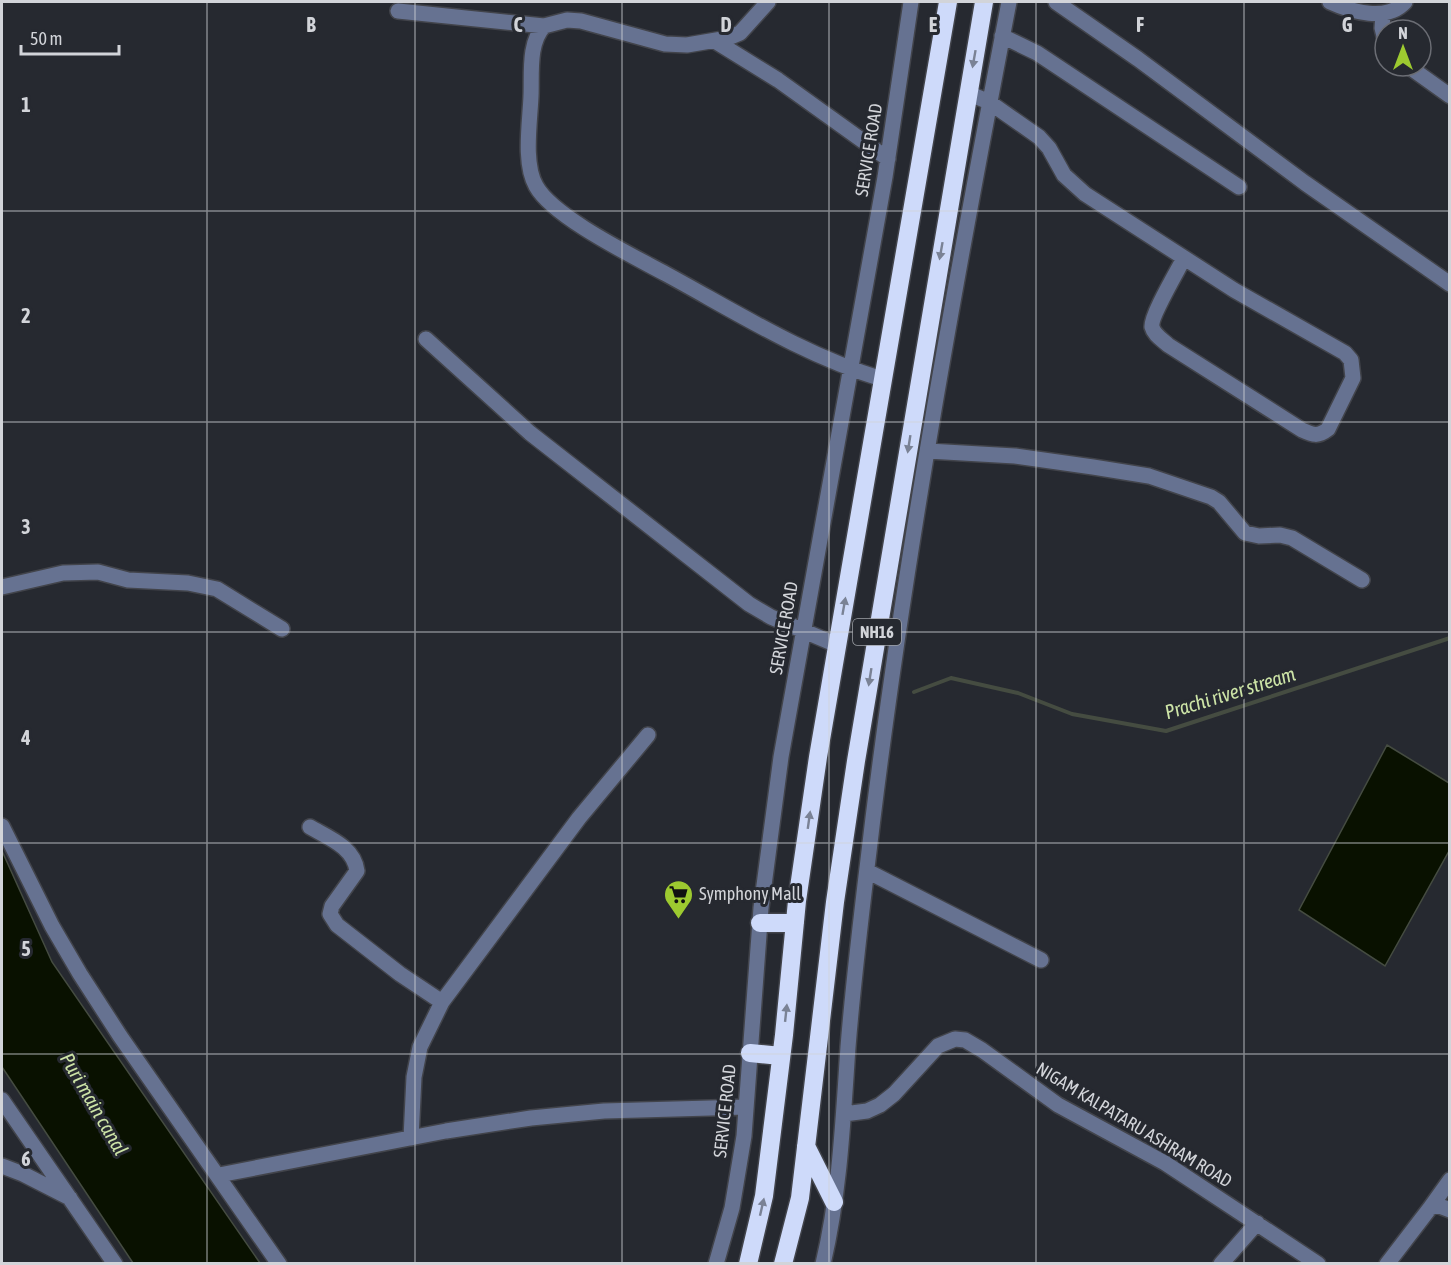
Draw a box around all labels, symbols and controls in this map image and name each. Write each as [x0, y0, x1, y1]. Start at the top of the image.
text: B [306, 13, 316, 36]
text: C [514, 13, 523, 36]
text: D [720, 13, 732, 36]
text: E [929, 13, 938, 36]
text: F [1136, 13, 1144, 36]
text: G [1342, 13, 1353, 36]
scale bar [21, 18, 118, 56]
north arrow [1373, 18, 1433, 78]
text: N [1398, 24, 1408, 42]
text: 50 m [30, 28, 62, 49]
one-way arrow [969, 50, 978, 69]
text: 1 [21, 93, 31, 116]
street label: SERVICE ROAD [851, 102, 886, 198]
one-way arrow [936, 242, 945, 261]
text: 2 [21, 304, 31, 327]
one-way arrow [904, 434, 913, 453]
text: 3 [21, 515, 31, 538]
street label: SERVICE ROAD [765, 580, 802, 676]
one-way arrow [840, 597, 849, 616]
road number: NH16 [853, 619, 901, 645]
water label: Prachi river stream [1162, 662, 1298, 723]
one-way arrow [865, 668, 874, 687]
text: 4 [20, 726, 31, 749]
one-way arrow [805, 810, 814, 829]
supermarket icon: Symphony Mall [662, 878, 694, 920]
place label: Symphony Mall [699, 883, 801, 904]
text: 5 [21, 937, 31, 960]
one-way arrow [781, 1004, 791, 1023]
water label: Puri main canal [56, 1048, 133, 1159]
street label: NIGAM KALPATARU ASHRAM ROAD [1033, 1058, 1236, 1191]
street label: SERVICE ROAD [709, 1063, 740, 1159]
text: 6 [21, 1147, 31, 1170]
one-way arrow [757, 1197, 767, 1216]

